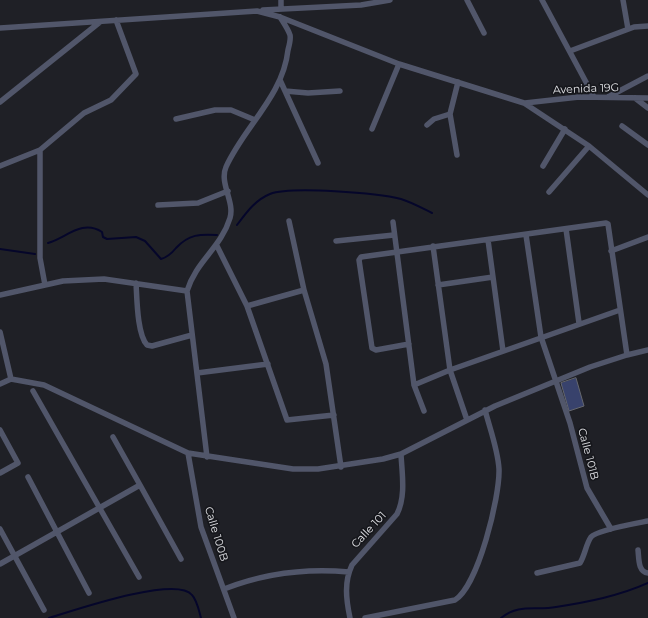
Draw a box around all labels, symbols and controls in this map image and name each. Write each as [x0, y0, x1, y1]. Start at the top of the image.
street label: Avenida 19G [553, 81, 619, 97]
street label: Calle 101B [575, 427, 601, 481]
street label: Calle 100B [201, 505, 231, 563]
street label: Calle 101 [349, 509, 389, 551]

